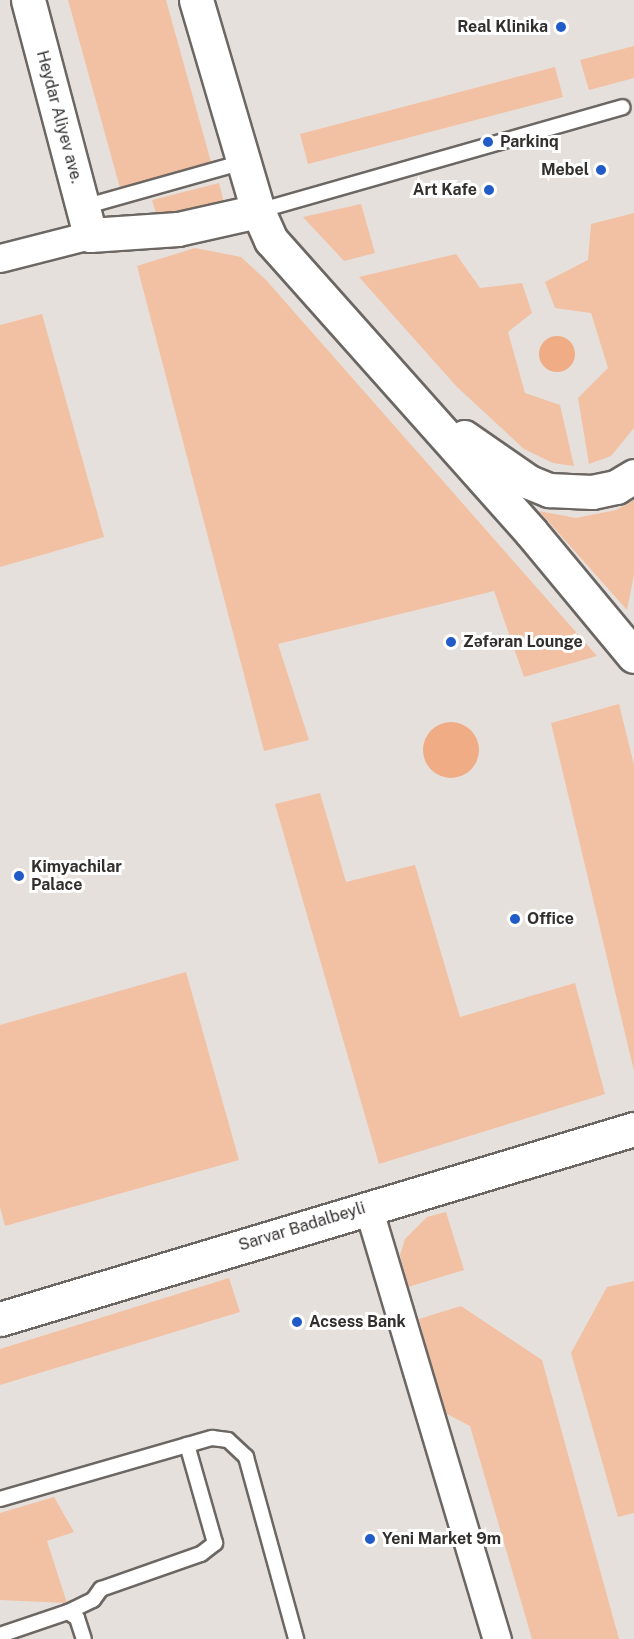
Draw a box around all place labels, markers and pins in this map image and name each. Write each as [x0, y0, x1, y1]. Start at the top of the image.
place label: Real Klinika [457, 17, 548, 37]
marker: Real Klinika [552, 18, 570, 36]
place label: Parkinq [500, 132, 559, 152]
marker: Parkinq [481, 135, 495, 149]
place label: Mebel [541, 160, 589, 180]
marker: Mebel [594, 163, 608, 177]
place label: Art Kafe [413, 180, 477, 200]
marker: Art Kafe [482, 183, 496, 197]
place label: Zәfәran Lounge [463, 632, 583, 652]
marker: Zәfәran Lounge [444, 635, 458, 649]
place label: Kimyachilar Palace [31, 857, 122, 895]
marker: Kimyachilar Palace [12, 869, 26, 883]
place label: Office [527, 909, 574, 929]
marker: Office [508, 912, 522, 926]
place label: Acsess Bank [309, 1312, 406, 1332]
marker: Acsess Bank [290, 1315, 304, 1329]
place label: Yeni Market 9m [382, 1529, 501, 1549]
marker: Yeni Market 9m [363, 1532, 377, 1546]

